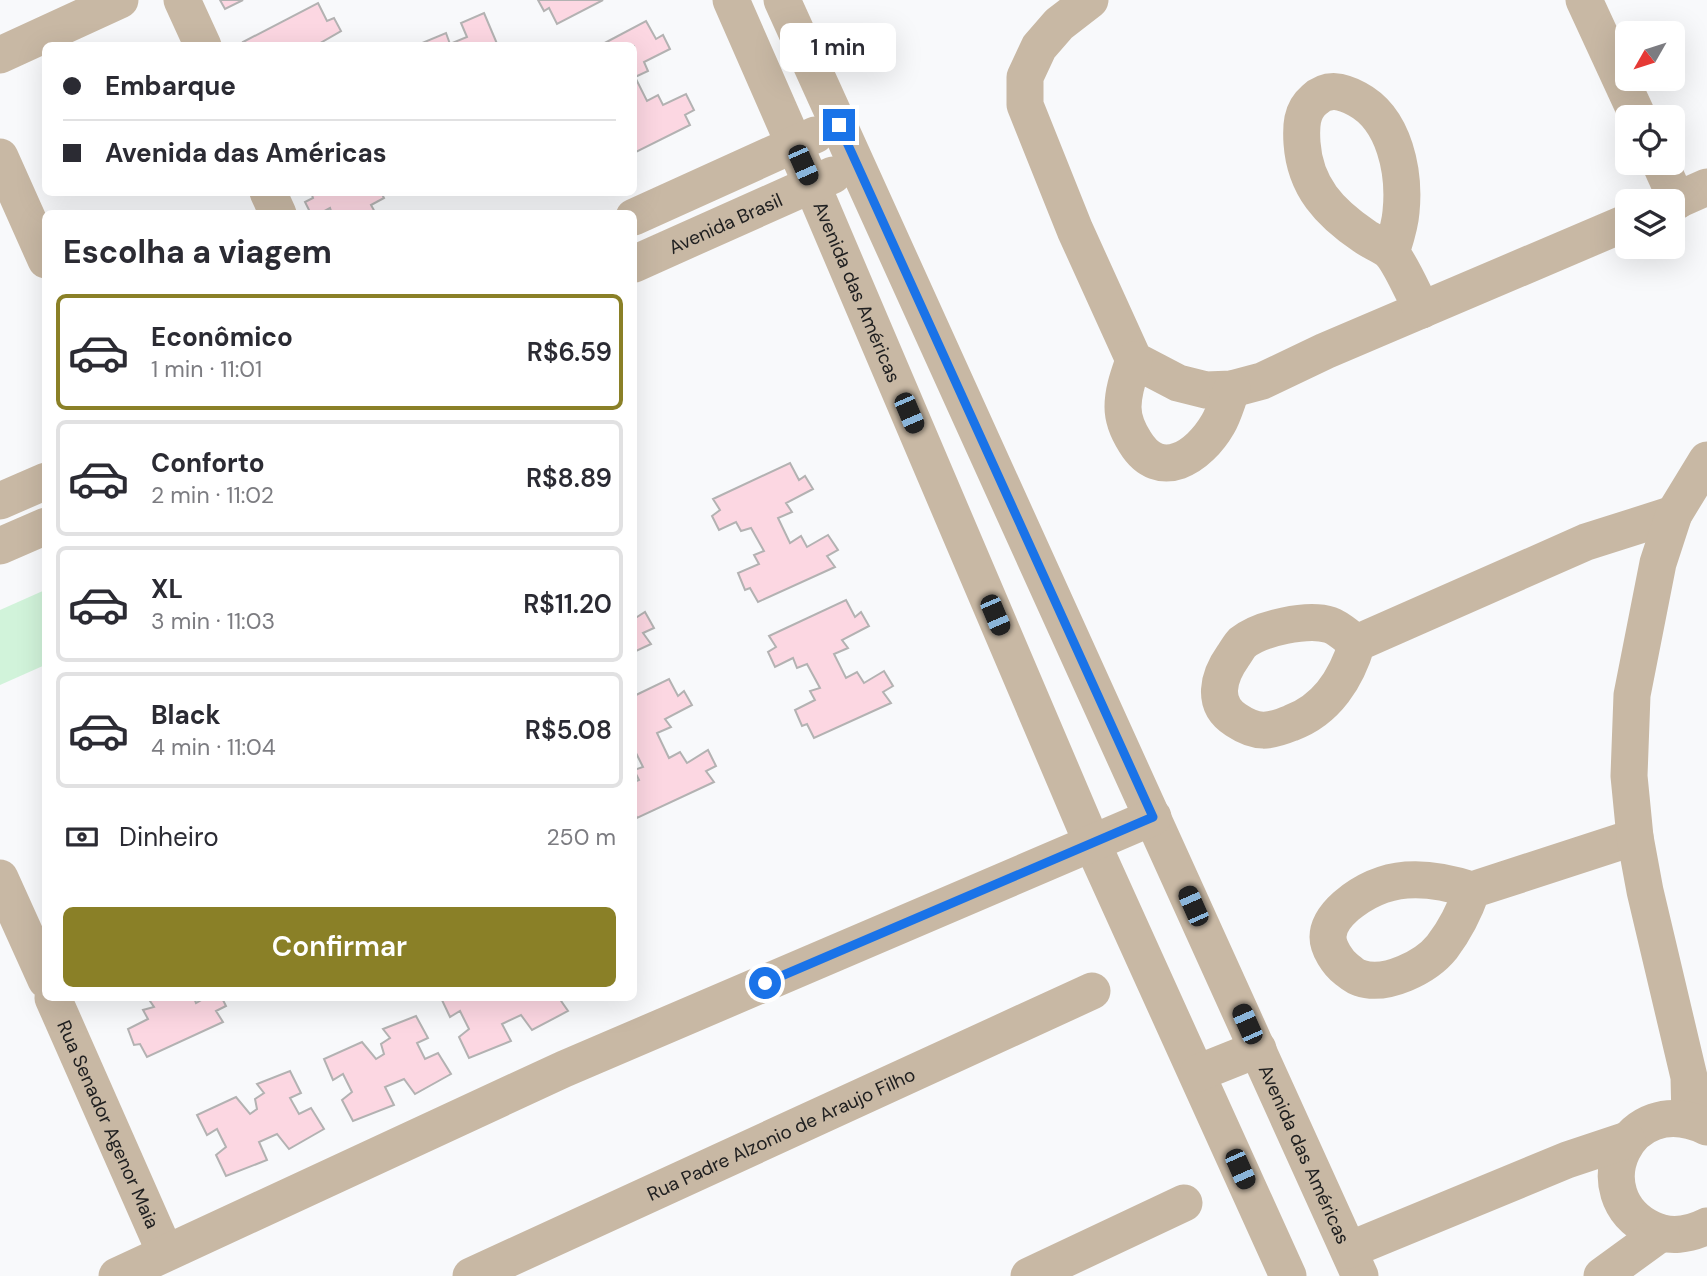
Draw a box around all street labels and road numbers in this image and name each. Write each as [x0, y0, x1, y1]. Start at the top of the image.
street label: Avenida Brasil [664, 187, 786, 259]
street label: Avenida das Américas [808, 197, 907, 386]
street label: Rua Senador Agenor Maia [52, 1016, 166, 1232]
street label: Avenida das Américas [1253, 1060, 1356, 1248]
street label: Rua Padre Alzonio de Araujo Filho [643, 1061, 919, 1206]

